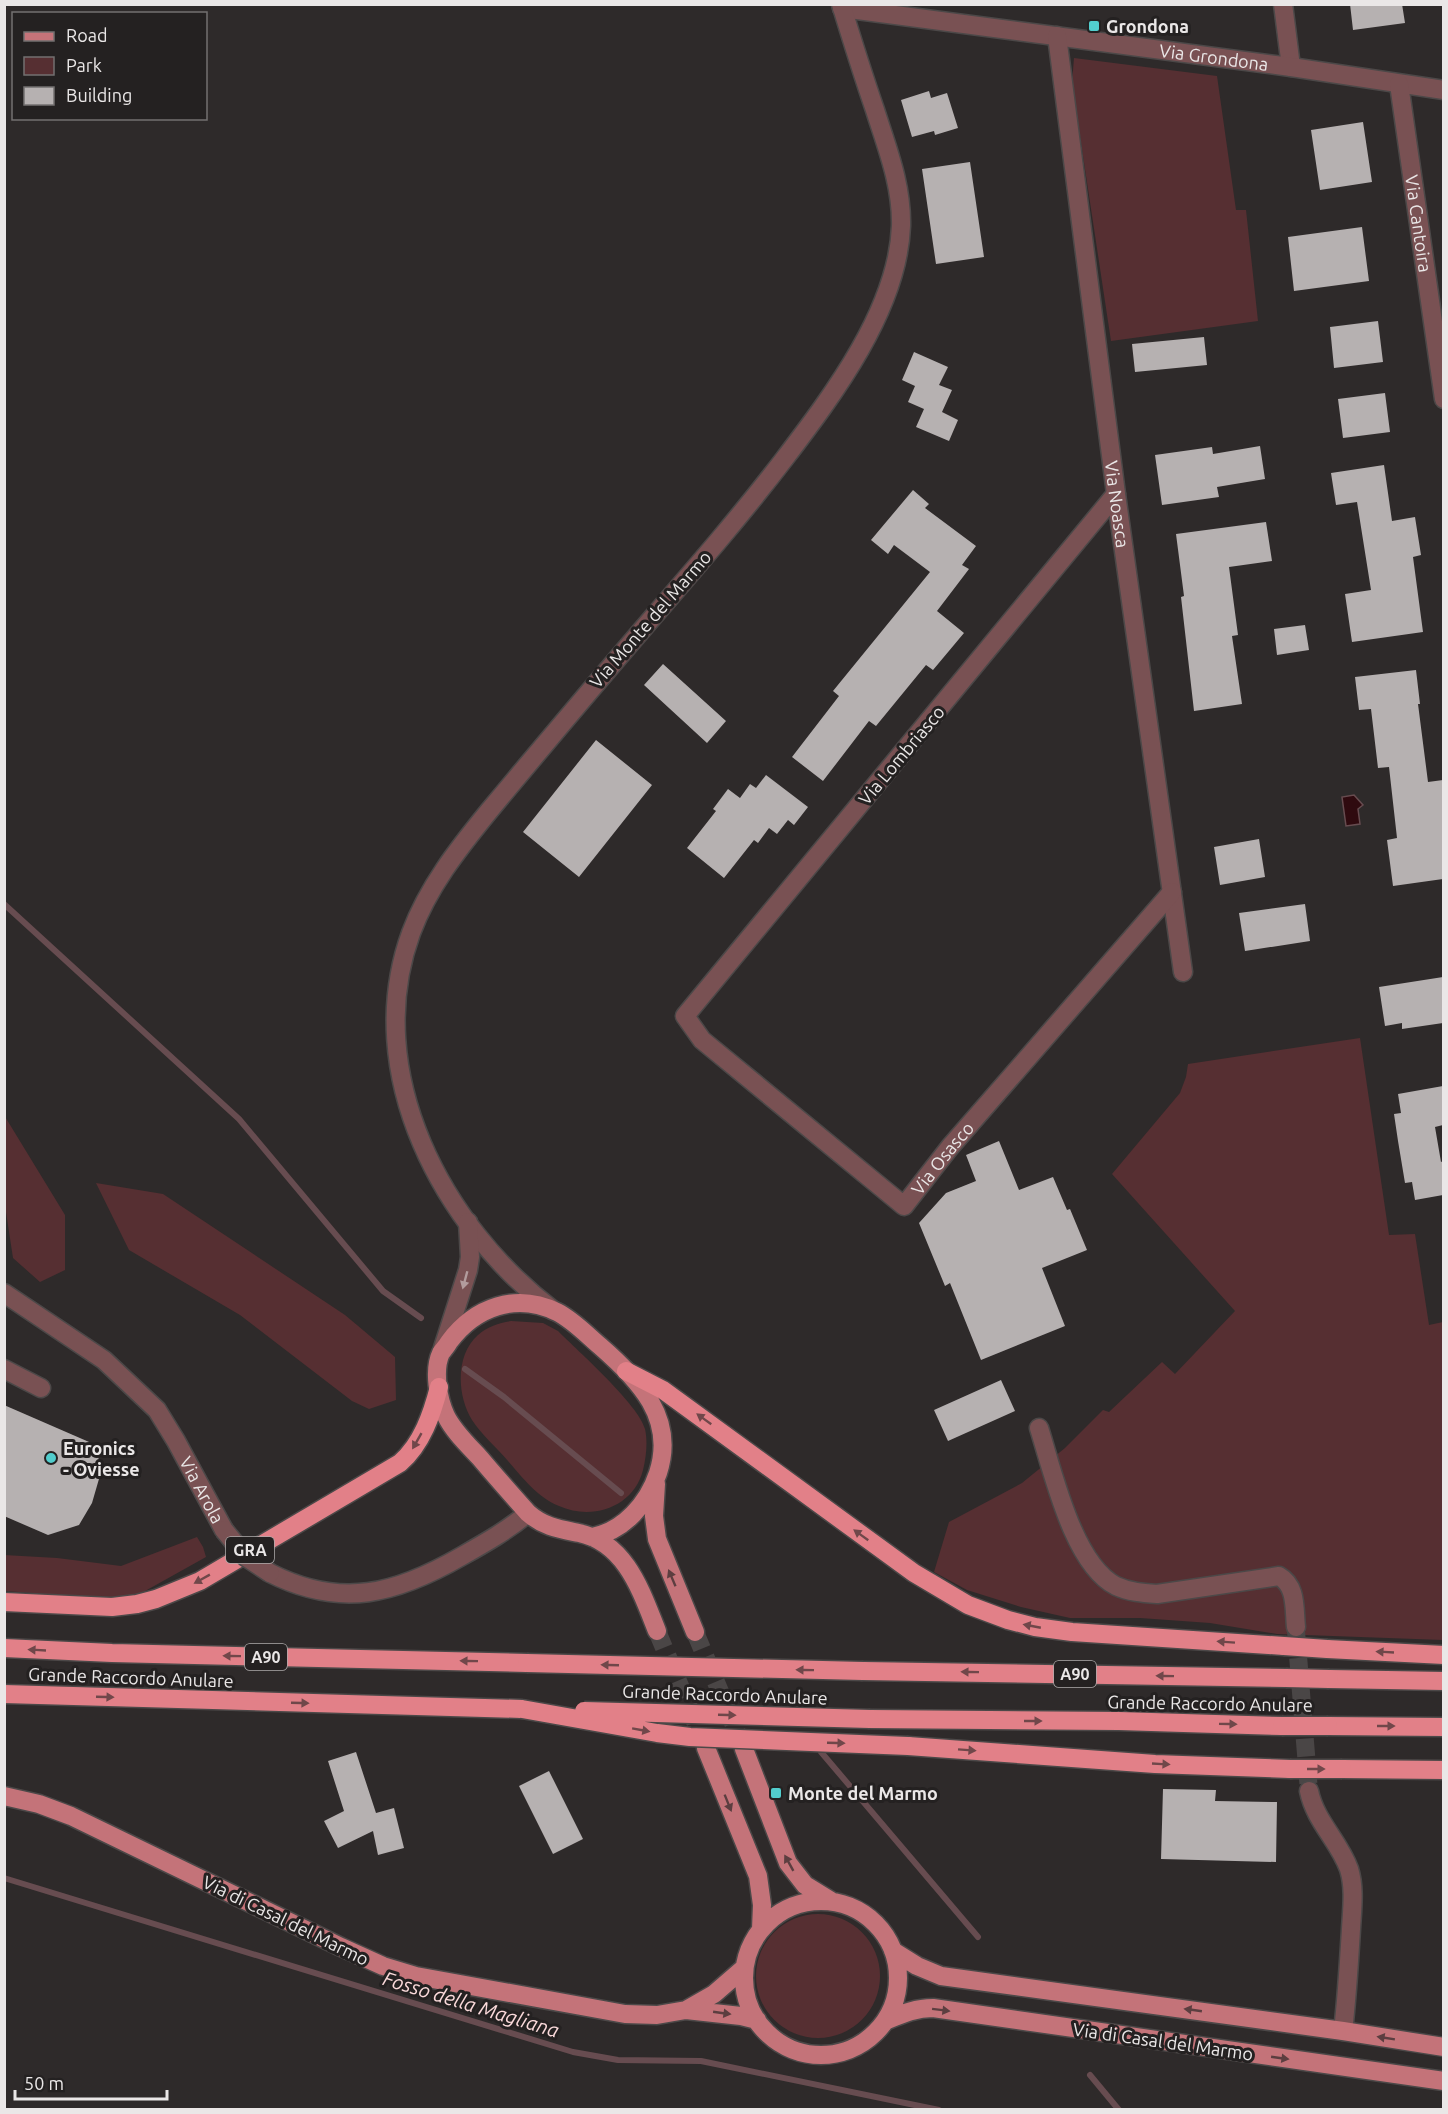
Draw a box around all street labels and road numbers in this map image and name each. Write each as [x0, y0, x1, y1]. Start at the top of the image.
street label: Via Grondona [1158, 40, 1270, 74]
street label: Via Cantoira [1402, 173, 1436, 274]
street label: Via Noasca [1102, 459, 1133, 549]
street label: Via Monte del Marmo [585, 547, 715, 691]
street label: Via Lombriasco [854, 702, 948, 808]
street label: Via Osasco [907, 1118, 977, 1198]
street label: Via Arola [176, 1453, 228, 1527]
road number: GRA [226, 1537, 274, 1563]
road number: A90 [245, 1644, 287, 1670]
road number: A90 [1054, 1661, 1096, 1687]
street label: Grande Raccordo Anulare [28, 1663, 234, 1691]
street label: Grande Raccordo Anulare [622, 1680, 828, 1708]
street label: Grande Raccordo Anulare [1107, 1691, 1313, 1715]
street label: Via di Casal del Marmo [200, 1871, 372, 1969]
street label: Via di Casal del Marmo [1071, 2018, 1255, 2064]

